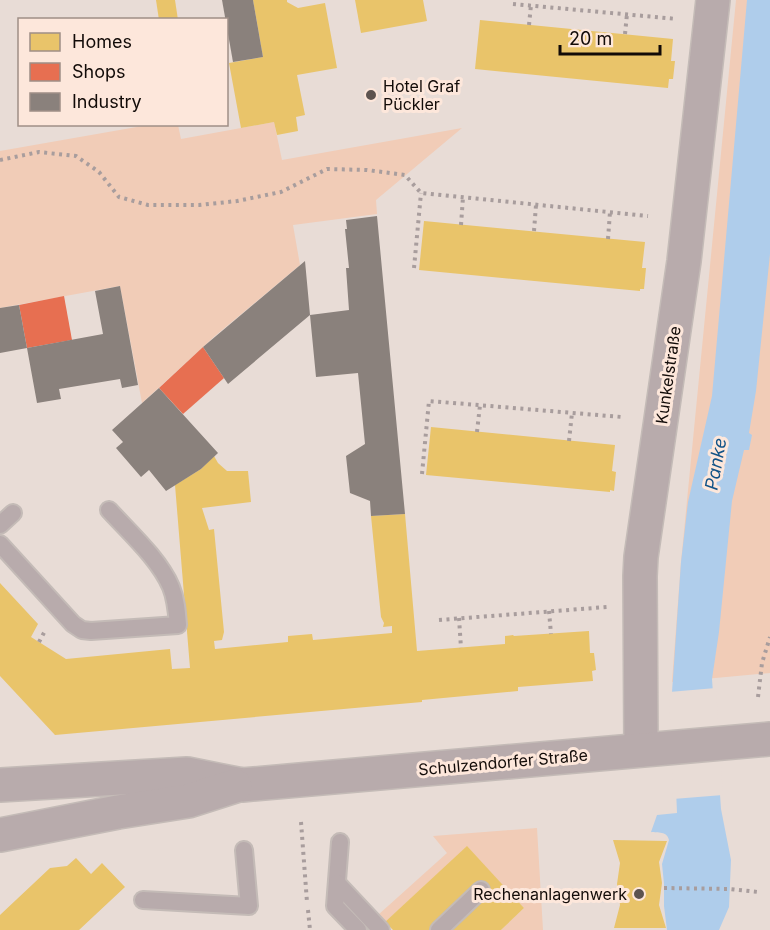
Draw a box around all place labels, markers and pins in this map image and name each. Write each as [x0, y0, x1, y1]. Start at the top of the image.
place label: Hotel Graf Pückler [383, 76, 460, 114]
marker: Hotel Graf Pückler [364, 88, 378, 102]
place label: Rechenanlagenwerk [473, 884, 627, 904]
marker: Rechenanlagenwerk [632, 887, 646, 901]

